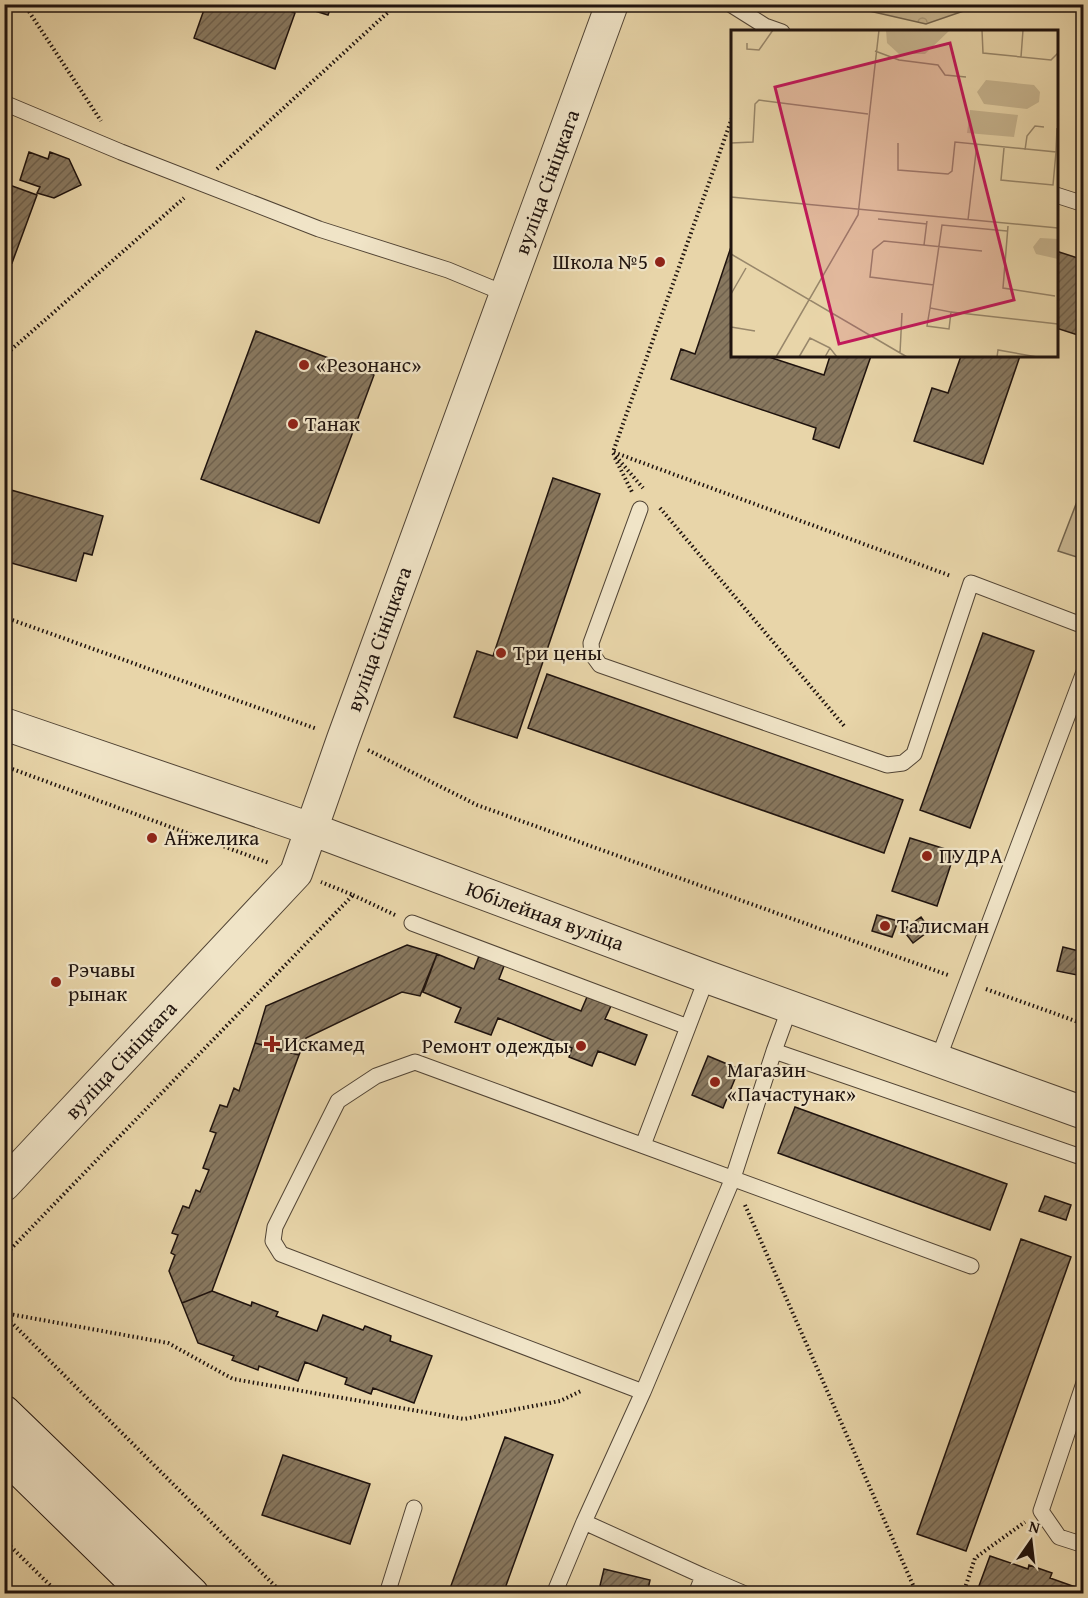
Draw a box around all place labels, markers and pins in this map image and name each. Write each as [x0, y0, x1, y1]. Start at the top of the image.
place label: Школа №5 [553, 246, 648, 277]
marker: Школа №5 [653, 255, 667, 269]
place label: «Резонанс» [316, 349, 421, 380]
marker: «Резонанс» [297, 358, 311, 372]
place label: Танак [305, 408, 360, 439]
marker: Танак [286, 417, 300, 431]
place label: Три цены [513, 637, 602, 668]
marker: Три цены [494, 646, 508, 660]
place label: Анжелика [164, 822, 259, 853]
marker: Анжелика [145, 831, 159, 845]
place label: ПУДРА [939, 840, 1003, 871]
marker: ПУДРА [920, 849, 934, 863]
place label: Талисман [897, 910, 989, 941]
marker: Талисман [878, 919, 892, 933]
place label: Рэчавы рынак [68, 954, 136, 1009]
marker: Рэчавы рынак [49, 975, 63, 989]
place label: Искамед [284, 1028, 365, 1059]
place label: Ремонт одежды [422, 1030, 569, 1061]
marker: Искамед [265, 1037, 279, 1051]
marker: Ремонт одежды [574, 1039, 588, 1053]
place label: Магазин «Пачастунак» [727, 1054, 856, 1109]
marker: Магазин «Пачастунак» [708, 1075, 722, 1089]

